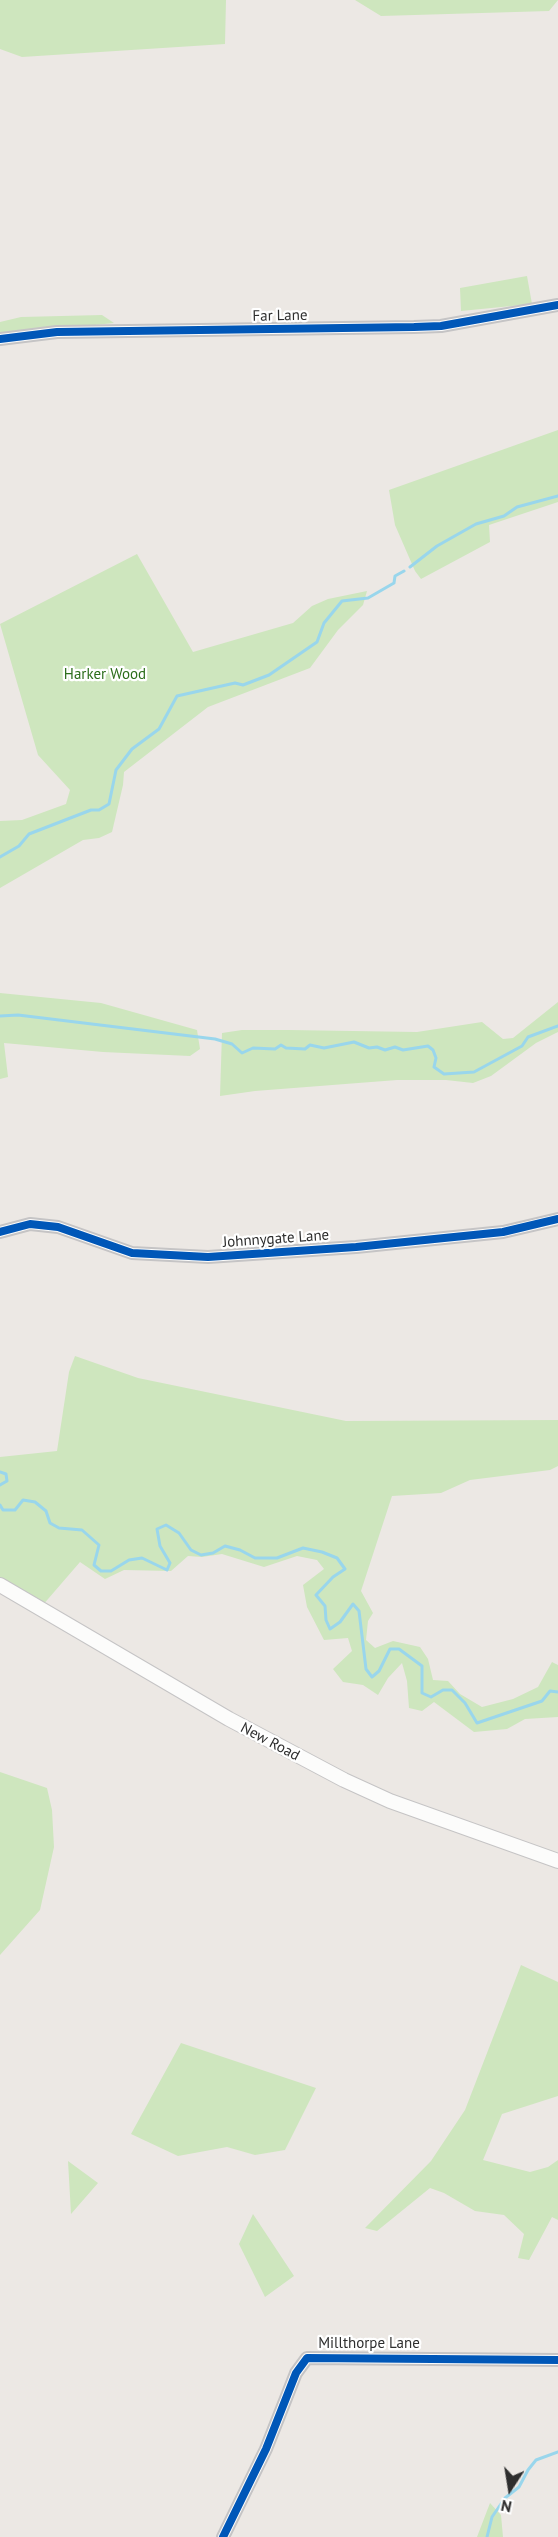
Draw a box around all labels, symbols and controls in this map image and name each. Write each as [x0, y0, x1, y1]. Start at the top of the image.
street label: Far Lane [252, 307, 308, 325]
park label: Harker Wood [64, 666, 146, 684]
street label: Johnnygate Lane [222, 1226, 330, 1252]
street label: New Road [237, 1719, 303, 1765]
street label: Millthorpe Lane [318, 2335, 420, 2353]
north arrow [480, 2459, 540, 2519]
text: N [499, 2496, 513, 2517]

